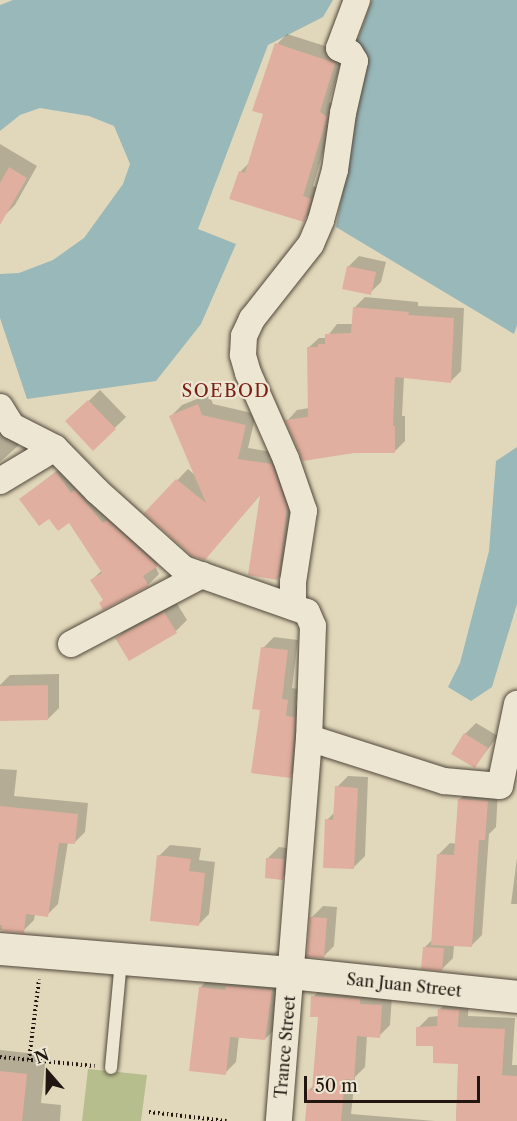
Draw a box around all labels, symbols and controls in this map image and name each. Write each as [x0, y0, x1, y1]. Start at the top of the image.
district label: SOEBOD [182, 380, 270, 402]
street label: San Juan Street [345, 969, 463, 1001]
street label: Trance Street [271, 995, 299, 1099]
north arrow [18, 1043, 78, 1103]
text: N [32, 1044, 52, 1068]
scale bar [307, 1064, 482, 1102]
text: 50 m [315, 1075, 358, 1097]

